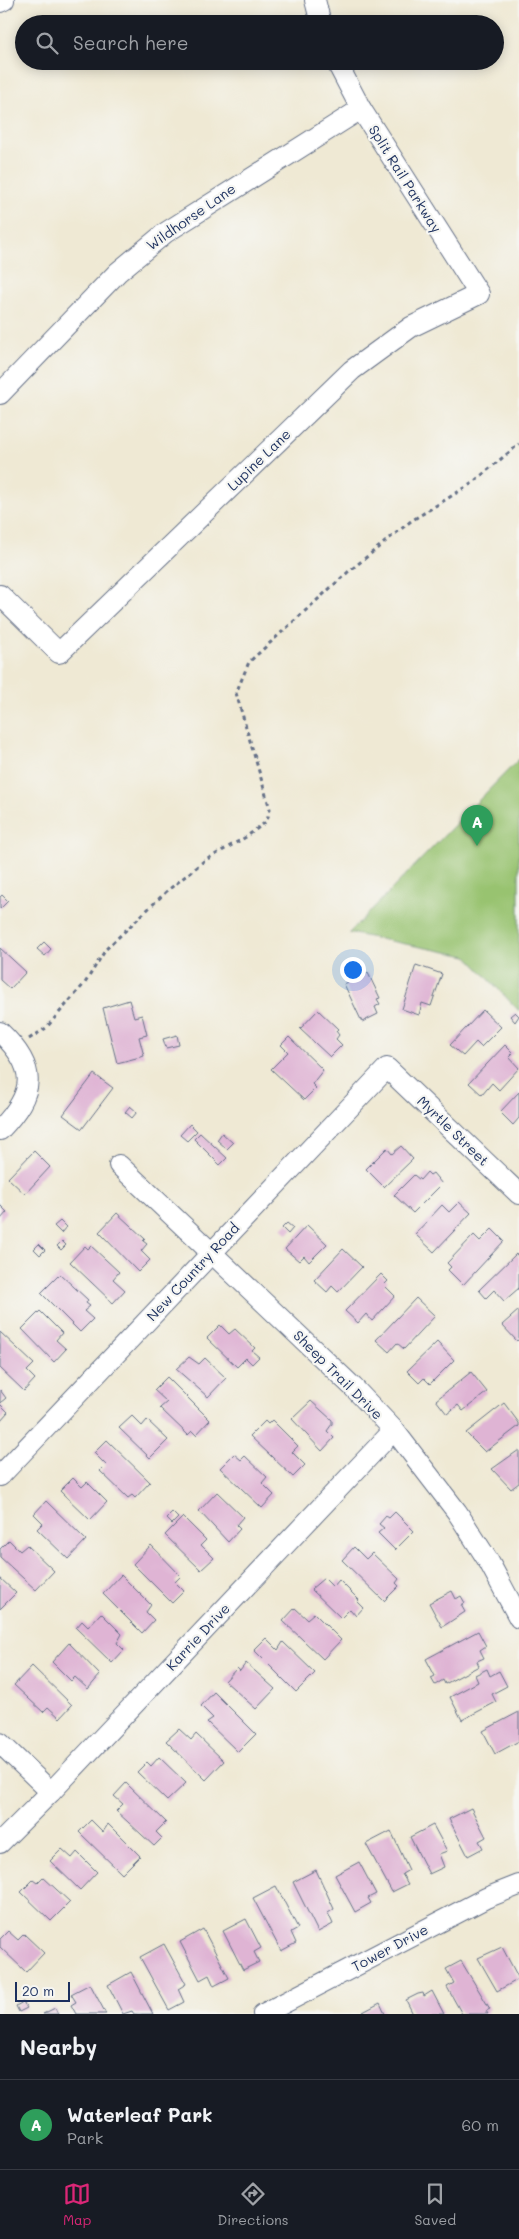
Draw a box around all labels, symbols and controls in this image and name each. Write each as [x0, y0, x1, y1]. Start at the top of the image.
search box [15, 15, 504, 70]
icon: search [33, 29, 61, 57]
text: Search here [73, 30, 189, 55]
street label: Split Rail Parkway [365, 121, 446, 236]
street label: Wildhorse Lane [142, 179, 239, 254]
street label: Lupine Lane [223, 425, 295, 495]
pin: A [461, 805, 493, 846]
your location [340, 957, 366, 983]
street label: Myrtle Street [413, 1092, 493, 1170]
street label: New Country Road [142, 1218, 243, 1325]
street label: Sheep Trail Drive [290, 1326, 387, 1423]
street label: Karrie Drive [161, 1599, 234, 1674]
street label: Tower Drive [348, 1919, 431, 1976]
scale bar [15, 1979, 70, 2002]
text: 20 m [22, 1981, 54, 2000]
text: Nearby [20, 2033, 97, 2060]
text: Waterleaf Park [67, 2102, 212, 2127]
text: A [30, 2114, 42, 2135]
text: 60 m [462, 2114, 499, 2135]
text: Park [67, 2127, 103, 2148]
tab: Map [63, 2180, 91, 2229]
tab: Directions [217, 2180, 289, 2229]
tab: Saved [414, 2180, 456, 2229]

